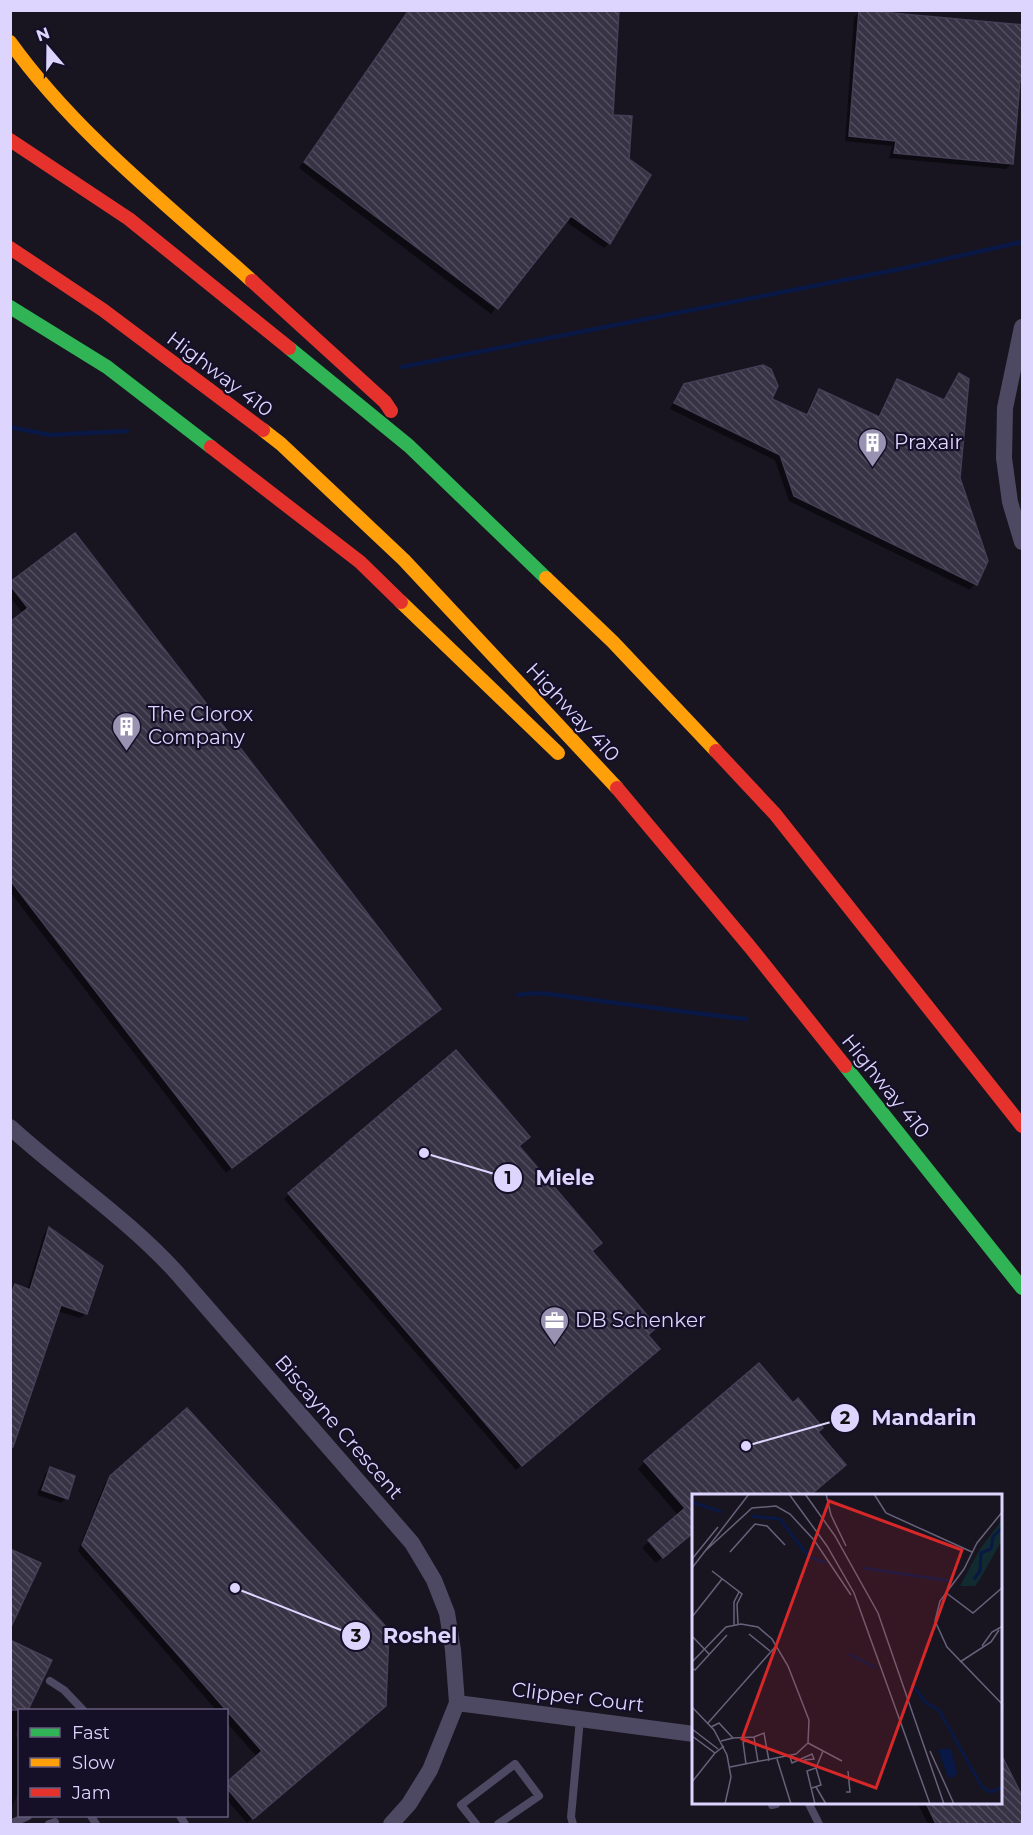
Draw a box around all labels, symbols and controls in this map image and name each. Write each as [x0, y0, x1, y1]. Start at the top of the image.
north arrow [18, 18, 78, 78]
text: N [34, 23, 52, 46]
street label: Highway 410 [162, 326, 278, 422]
building icon: Praxair [857, 426, 889, 468]
place label: Praxair [894, 430, 963, 454]
street label: Highway 410 [521, 658, 625, 766]
place label: The Clorox Company [148, 702, 253, 749]
building icon: The Clorox Company [111, 710, 143, 752]
street label: Highway 410 [837, 1029, 935, 1143]
callout: Miele [493, 1158, 607, 1197]
text: Miele [535, 1165, 595, 1190]
text: 1 [504, 1167, 512, 1189]
office icon: DB Schenker [538, 1304, 570, 1346]
place label: DB Schenker [575, 1308, 706, 1332]
street label: Biscayne Crescent [270, 1350, 408, 1504]
callout: Mandarin [830, 1398, 988, 1437]
text: Mandarin [872, 1405, 976, 1430]
text: 2 [840, 1407, 851, 1429]
inset map [692, 1494, 1003, 1805]
callout: Roshel [341, 1617, 469, 1656]
text: Roshel [383, 1623, 457, 1648]
text: 3 [350, 1625, 362, 1647]
street label: Clipper Court [510, 1677, 646, 1717]
legend [18, 1709, 228, 1817]
text: Fast [72, 1722, 110, 1744]
text: Slow [72, 1752, 115, 1774]
text: Jam [71, 1782, 111, 1804]

